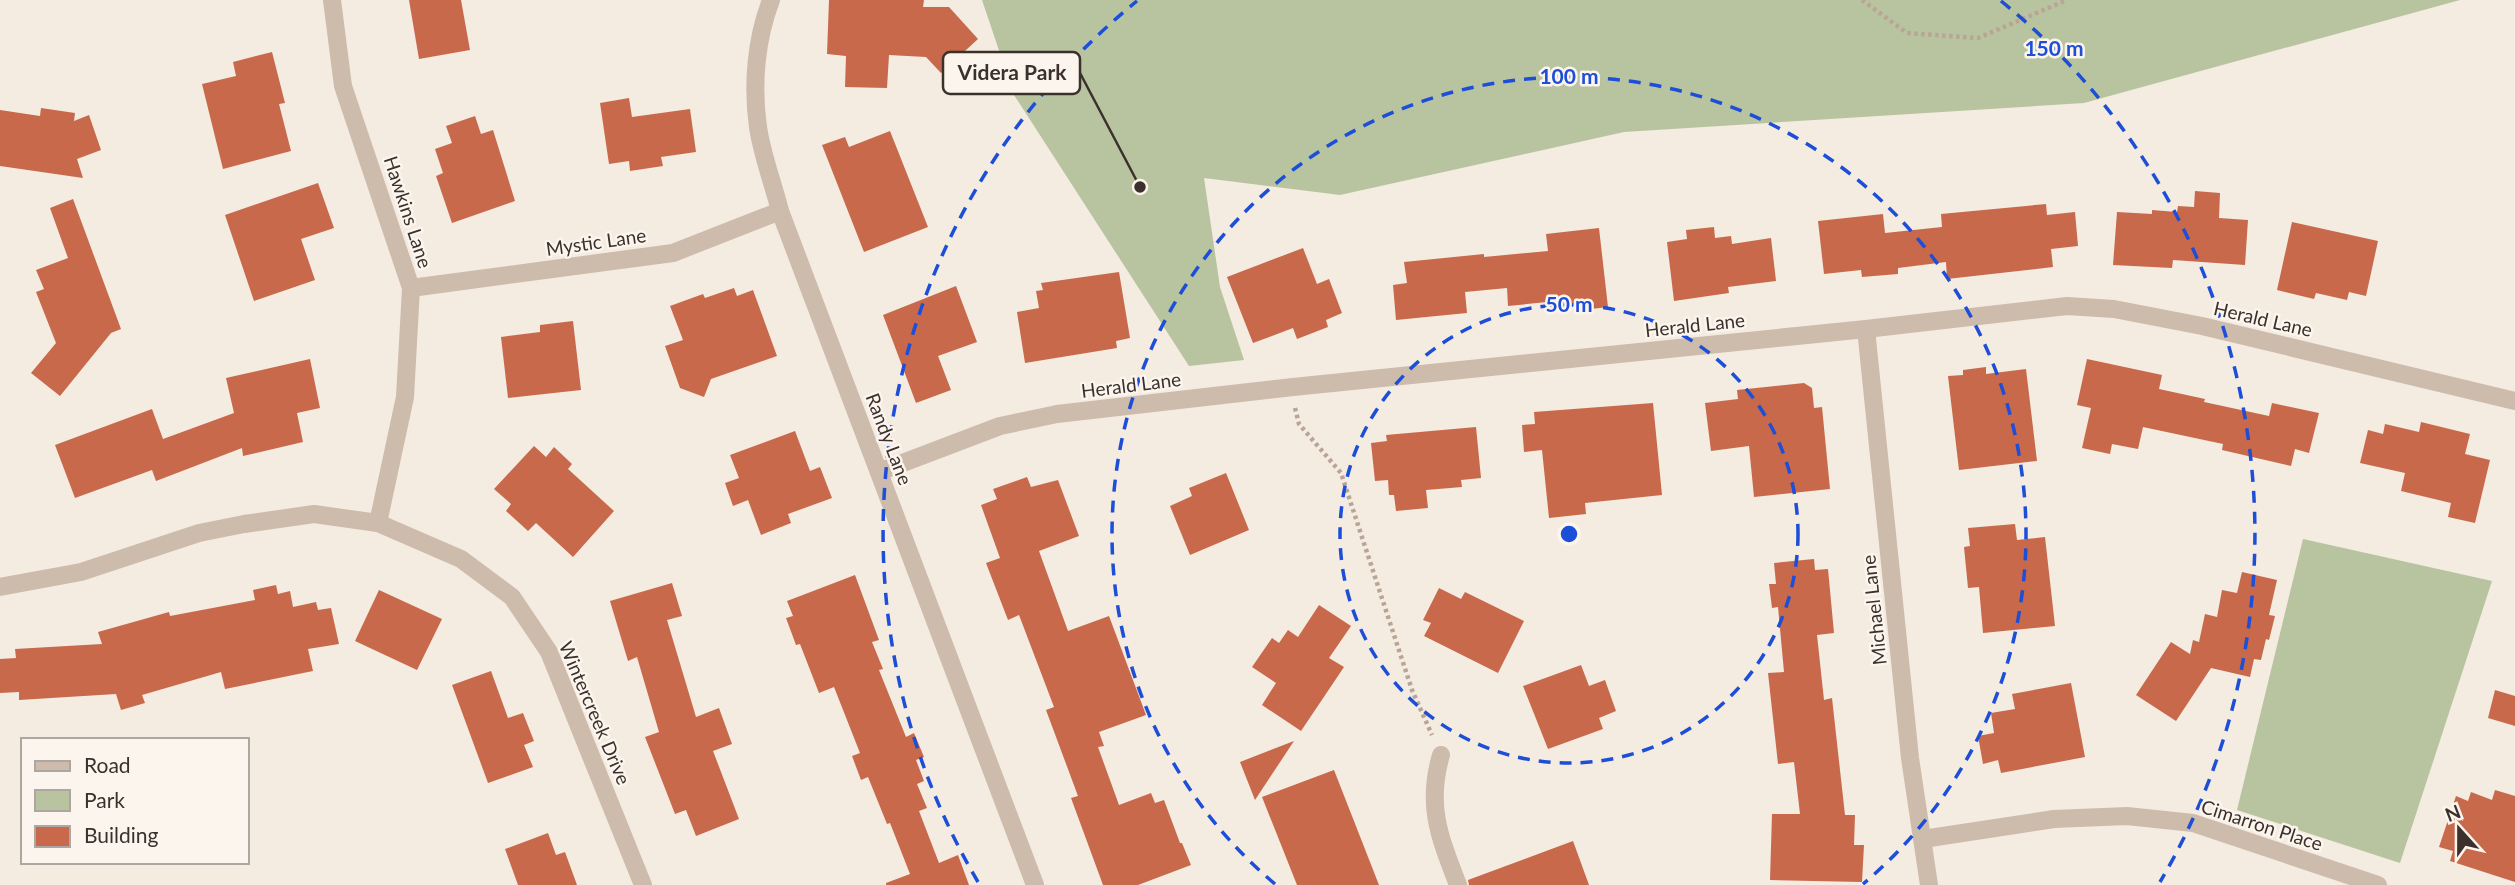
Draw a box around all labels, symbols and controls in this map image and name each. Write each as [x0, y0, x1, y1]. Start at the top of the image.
text: 150 m [2024, 35, 2084, 60]
callout: Videra Park [943, 52, 1080, 94]
text: Videra Park [957, 59, 1067, 84]
text: 100 m [1539, 63, 1599, 88]
street label: Hawkins Lane [380, 153, 437, 271]
street label: Mystic Lane [544, 223, 647, 260]
text: 50 m [1545, 291, 1593, 316]
street label: Herald Lane [2212, 296, 2315, 341]
street label: Herald Lane [1644, 308, 1746, 341]
street label: Herald Lane [1080, 367, 1182, 402]
street label: Randy Lane [861, 390, 917, 488]
centre of rings [1557, 522, 1581, 546]
street label: Michael Lane [1856, 554, 1891, 666]
street label: Wintercreek Drive [555, 638, 636, 788]
legend [21, 738, 248, 864]
text: Road [84, 752, 131, 777]
text: Park [84, 787, 125, 812]
street label: Cimarron Place [2199, 794, 2326, 855]
north arrow [2424, 794, 2494, 864]
text: N [2442, 799, 2464, 826]
text: Building [84, 822, 159, 847]

